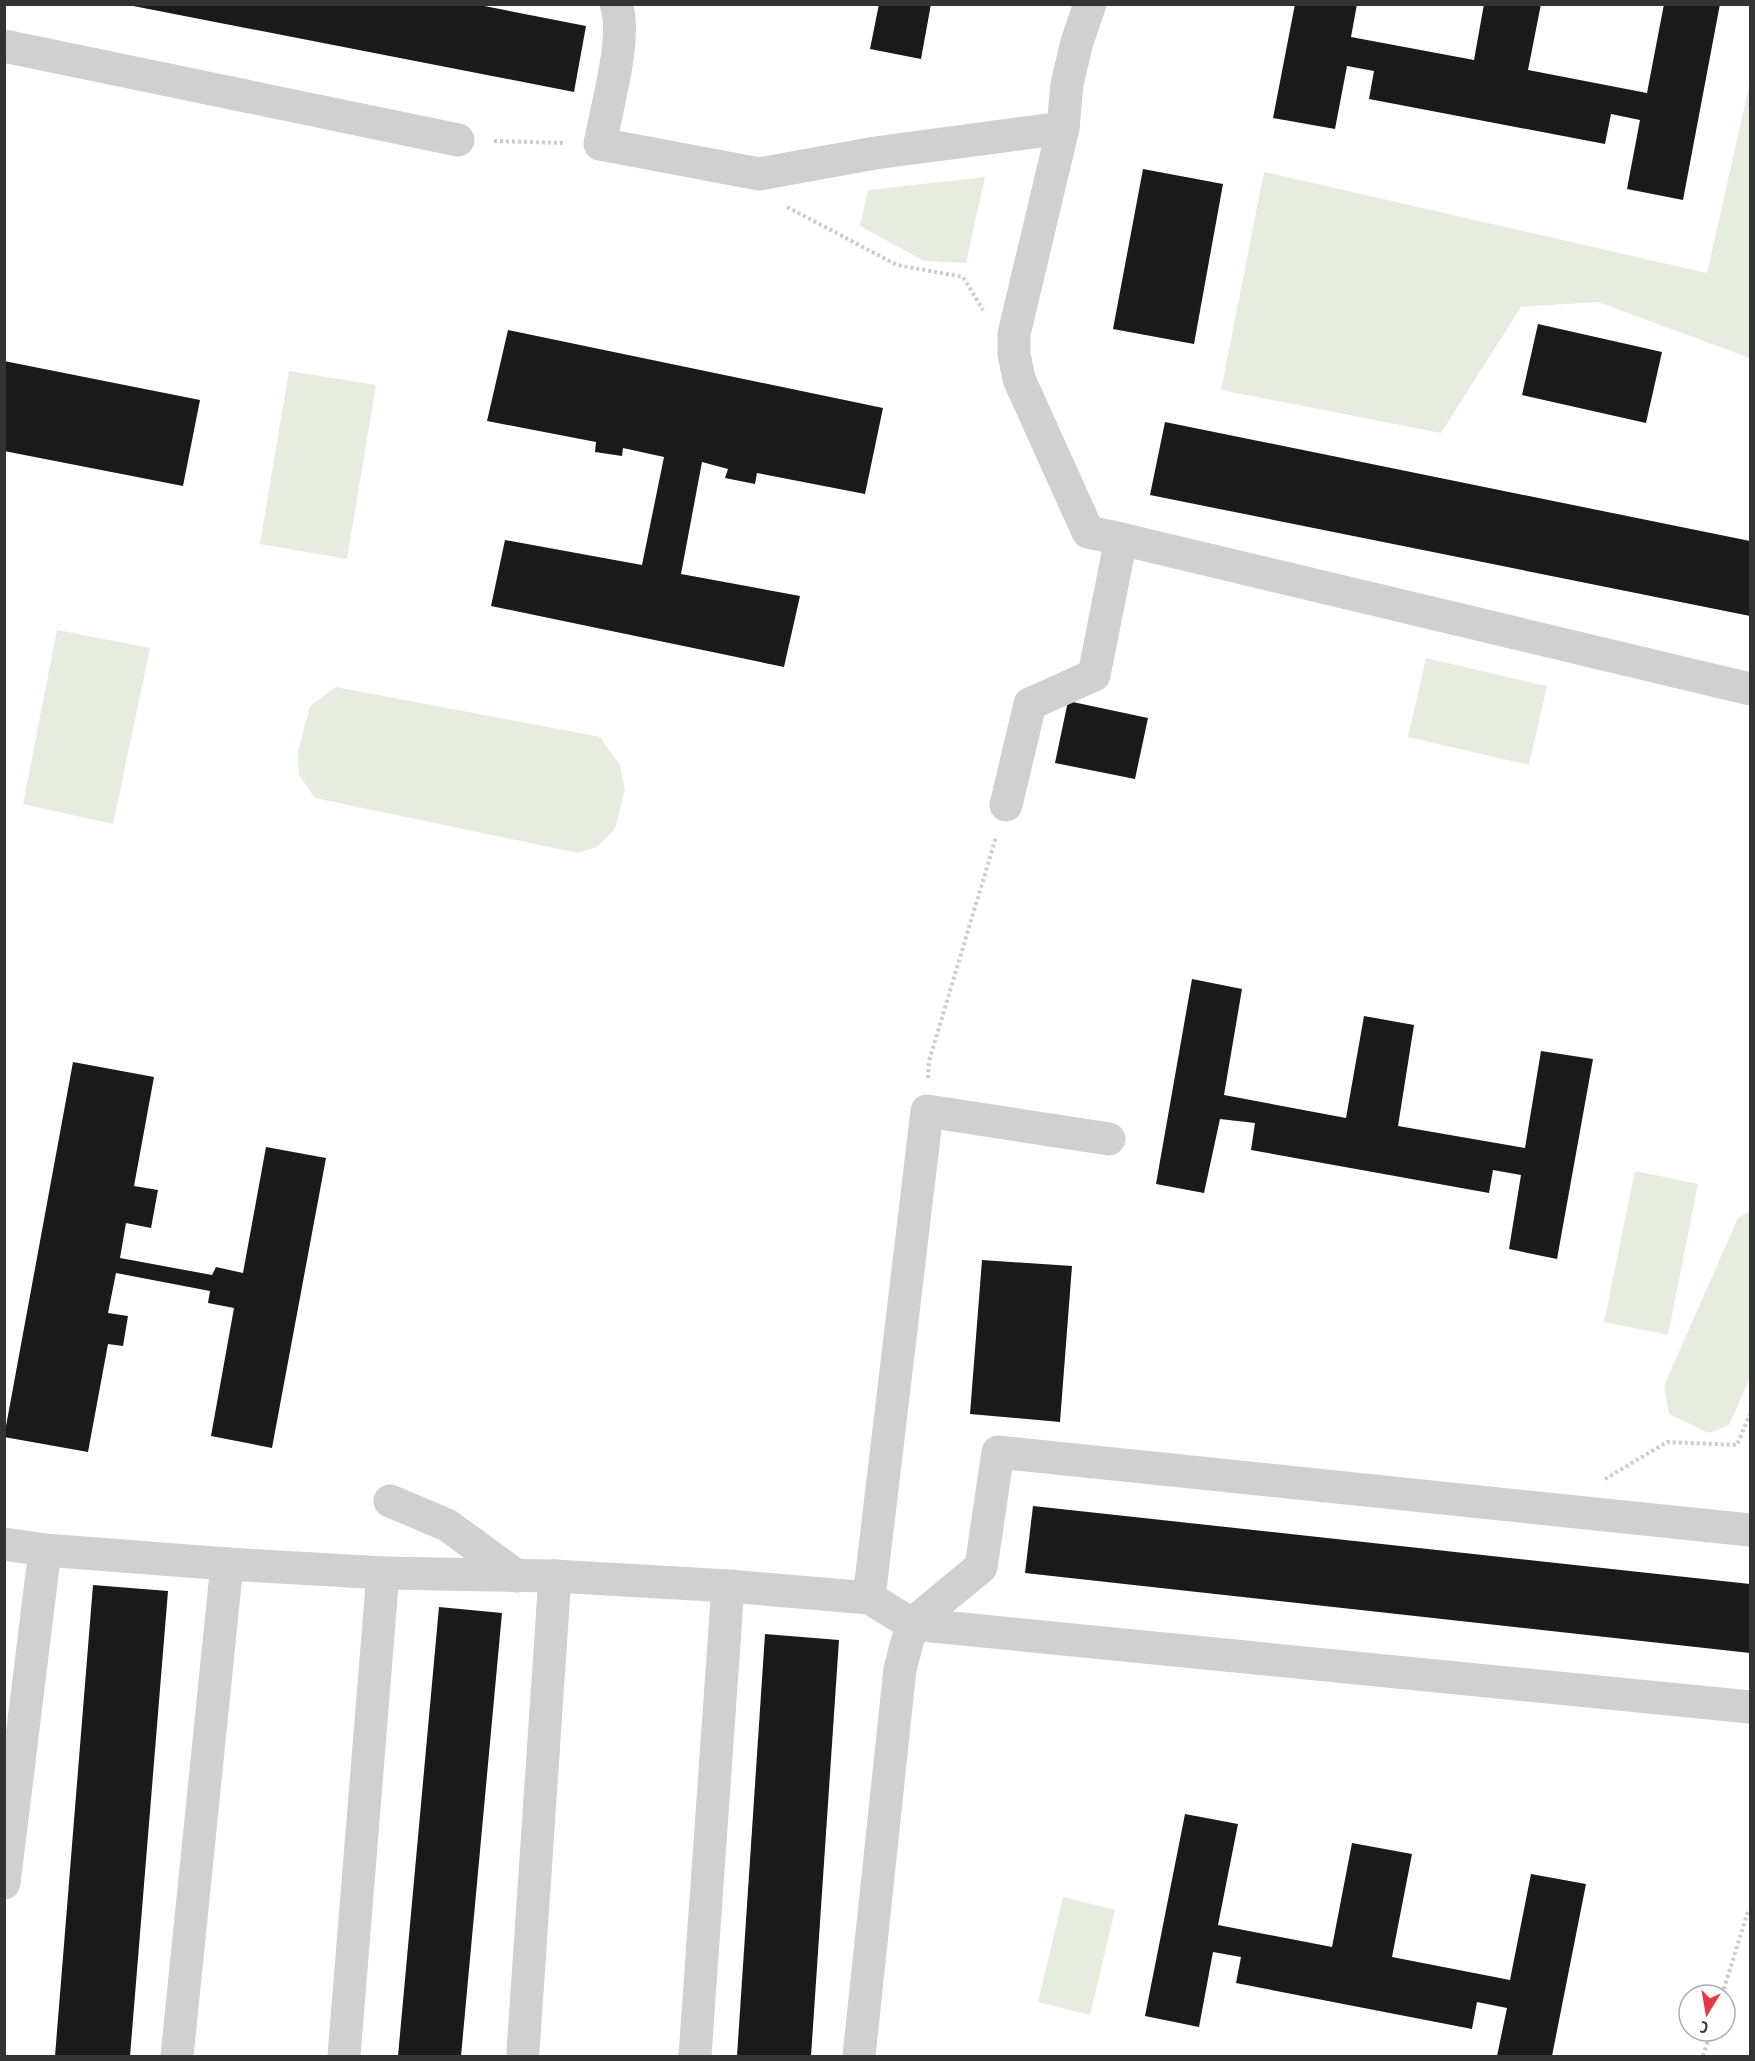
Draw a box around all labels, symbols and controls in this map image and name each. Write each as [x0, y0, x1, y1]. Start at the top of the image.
north arrow [1677, 1983, 1737, 2043]
text: С [1698, 2017, 1710, 2038]

